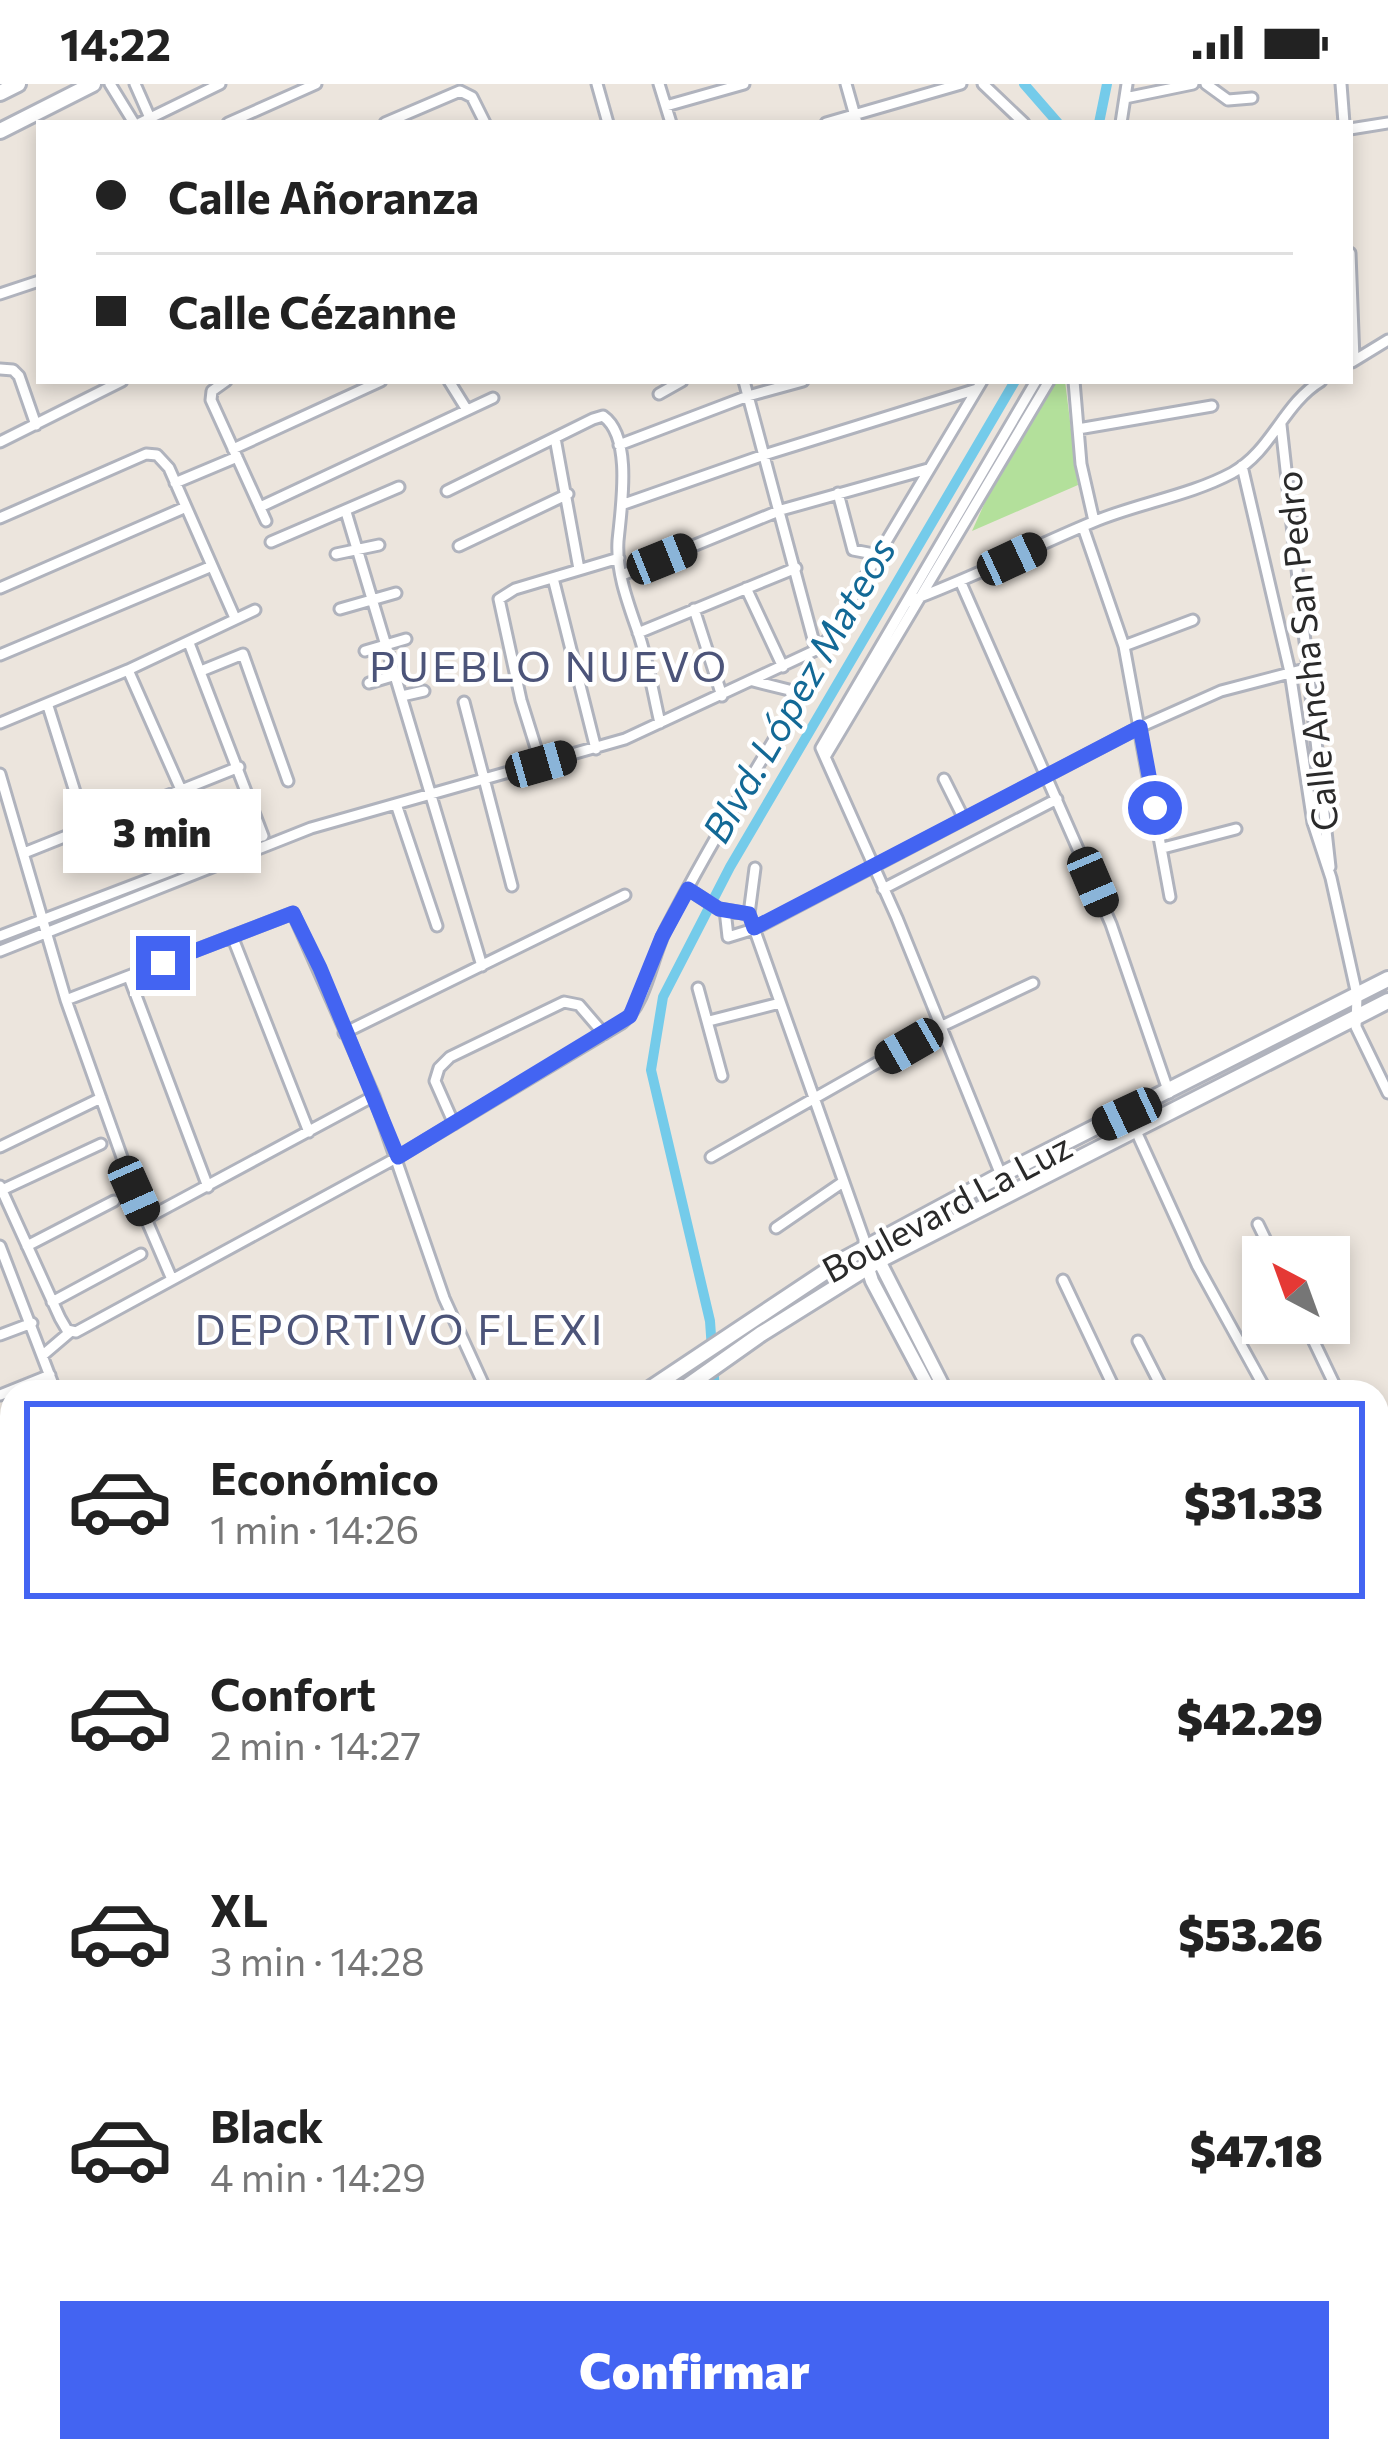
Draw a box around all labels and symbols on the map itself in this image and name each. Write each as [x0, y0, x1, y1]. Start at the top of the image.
street label: Calle Ancha San Pedro [1264, 469, 1346, 833]
car [972, 527, 1052, 591]
water label: Blvd. López Mateos [690, 528, 904, 850]
car [622, 529, 702, 589]
district label: PUEBLO NUEVO [369, 639, 729, 691]
car [501, 737, 581, 791]
route start [1128, 781, 1182, 835]
callout: 3 min [64, 789, 262, 873]
car [1062, 842, 1124, 922]
route end [136, 936, 190, 990]
car [869, 1012, 949, 1080]
car [1087, 1082, 1167, 1146]
street label: Boulevard La Luz [814, 1122, 1078, 1290]
car [103, 1151, 165, 1231]
north arrow [1242, 1236, 1350, 1344]
district label: DEPORTIVO FLEXI [194, 1302, 606, 1354]

